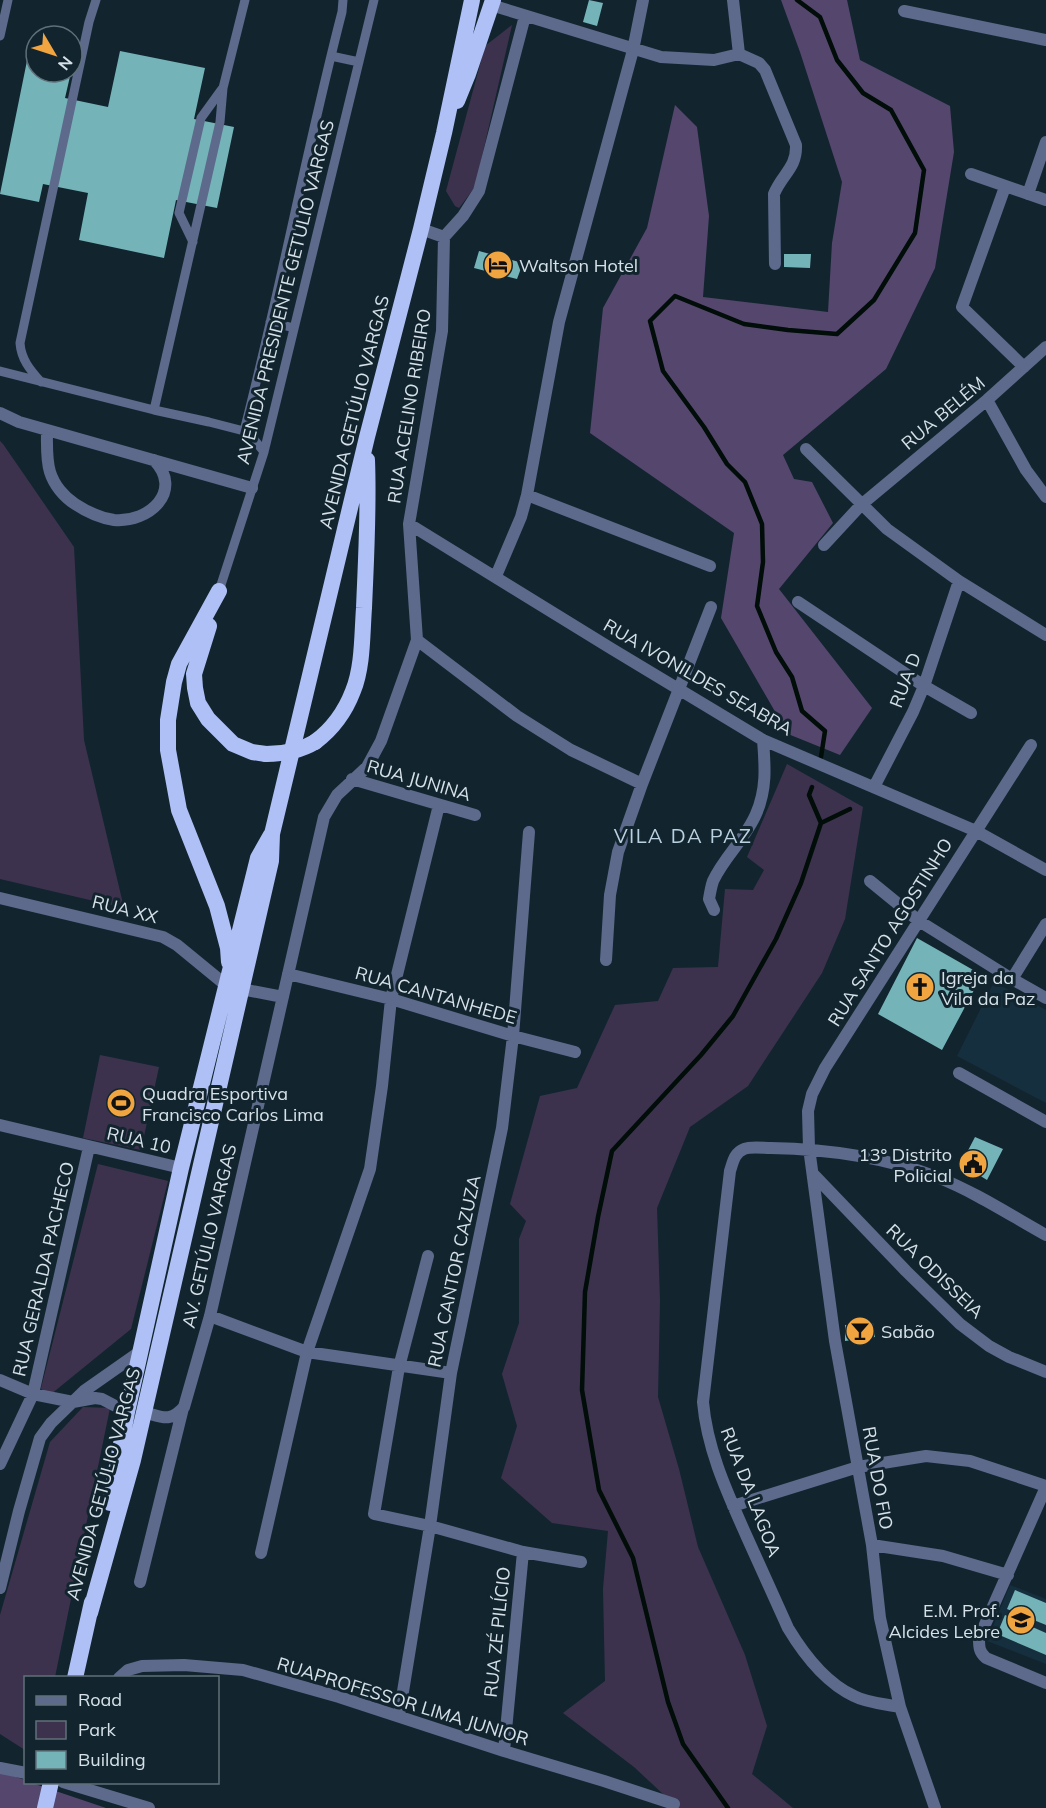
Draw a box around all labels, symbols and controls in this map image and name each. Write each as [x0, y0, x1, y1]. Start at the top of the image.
north arrow [24, 24, 84, 84]
text: N [54, 52, 77, 74]
street label: AVENIDA PRESIDENTE GETULIO VARGAS [231, 117, 339, 467]
hotel icon: Waltson Hotel [482, 249, 514, 281]
place label: Waltson Hotel [519, 254, 638, 277]
street label: AVENIDA GETÚLIO VARGAS [314, 293, 394, 531]
street label: RUA ACELINO RIBEIRO [382, 307, 436, 505]
street label: RUA BELÉM [896, 371, 990, 455]
street label: RUA IVONILDES SEABRA [599, 613, 797, 741]
street label: RUA D [884, 649, 926, 711]
street label: RUA JUNINA [364, 754, 474, 806]
district label: VILA DA PAZ [614, 823, 752, 848]
street label: RUA SANTO AGOSTINHO [823, 834, 957, 1030]
street label: RUA XX [90, 890, 160, 928]
street label: RUA CANTANHEDE [353, 961, 519, 1029]
place label: Igreja da Vila da Paz [941, 966, 1035, 1010]
church icon: Igreja da Vila da Paz [904, 971, 936, 1003]
place label: Quadra Esportiva Francisco Carlos Lima [142, 1082, 324, 1126]
sports icon: Quadra Esportiva Francisco Carlos Lima [105, 1087, 137, 1119]
street label: RUA 10 [105, 1121, 173, 1159]
street label: AV. GETÚLIO VARGAS [177, 1142, 241, 1330]
place label: 13° Distrito Policial [859, 1143, 952, 1187]
public building icon: 13° Distrito Policial [957, 1148, 989, 1180]
street label: RUA GERALDA PACHECO [7, 1159, 79, 1379]
street label: RUA CANTOR CAZUZA [422, 1173, 486, 1369]
street label: RUA ODISSEIA [882, 1219, 988, 1323]
bar icon: Sabão [844, 1315, 876, 1347]
place label: Sabão [881, 1320, 935, 1343]
street label: AVENIDA GETÚLIO VARGAS [61, 1365, 145, 1603]
street label: RUA DA LAGOA [716, 1424, 786, 1560]
street label: RUA DO FIO [858, 1425, 898, 1531]
street label: RUA ZÉ PILÍCIO [479, 1566, 515, 1698]
place label: E.M. Prof. Alcides Lebre [889, 1599, 1000, 1643]
school or university icon: E.M. Prof. Alcides Lebre [1005, 1604, 1037, 1636]
street label: RUAPROFESSOR LIMA JUNIOR [274, 1652, 532, 1750]
legend [24, 1676, 219, 1784]
text: Road [78, 1688, 122, 1711]
text: Park [78, 1718, 117, 1741]
text: Building [78, 1748, 146, 1771]

